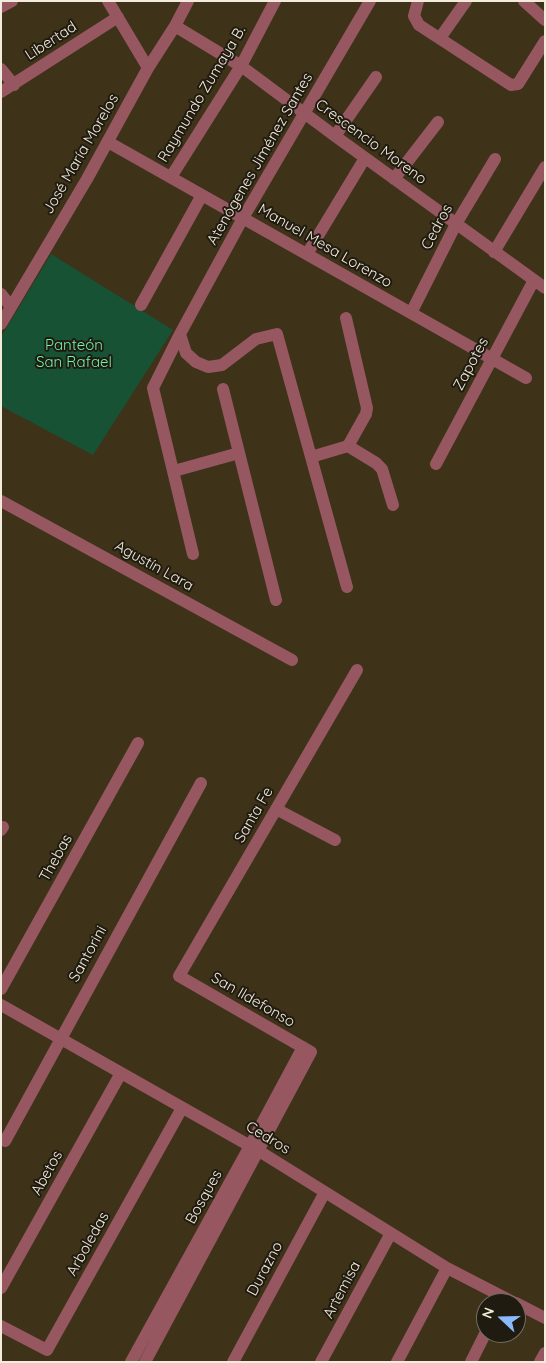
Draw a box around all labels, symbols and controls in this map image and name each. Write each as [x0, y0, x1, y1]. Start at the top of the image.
street label: Libertad [22, 18, 80, 64]
street label: Raymundo Zumaya B. [154, 23, 250, 165]
street label: Atenógenes Jiménez Santes [203, 70, 317, 248]
street label: José María Morelos [39, 91, 123, 217]
street label: Crescencio Moreno [312, 96, 430, 188]
street label: Manuel Mesa Lorenzo [255, 200, 395, 292]
street label: Cedros [418, 201, 456, 253]
street label: Zapotes [450, 334, 492, 394]
park label: Panteón San Rafael [36, 336, 112, 371]
street label: Agustín Lara [111, 537, 197, 595]
street label: Santa Fe [231, 784, 277, 846]
street label: Thebas [36, 831, 76, 885]
street label: Santorini [65, 923, 111, 985]
street label: San Ildefonso [208, 969, 298, 1031]
street label: Cedros [242, 1118, 294, 1158]
street label: Abetos [27, 1147, 67, 1199]
street label: Bosques [182, 1167, 226, 1227]
street label: Arboledas [63, 1209, 113, 1279]
street label: Durazno [243, 1239, 287, 1299]
street label: Artemisa [319, 1258, 365, 1322]
north arrow [476, 1293, 526, 1343]
text: N [478, 1305, 498, 1321]

